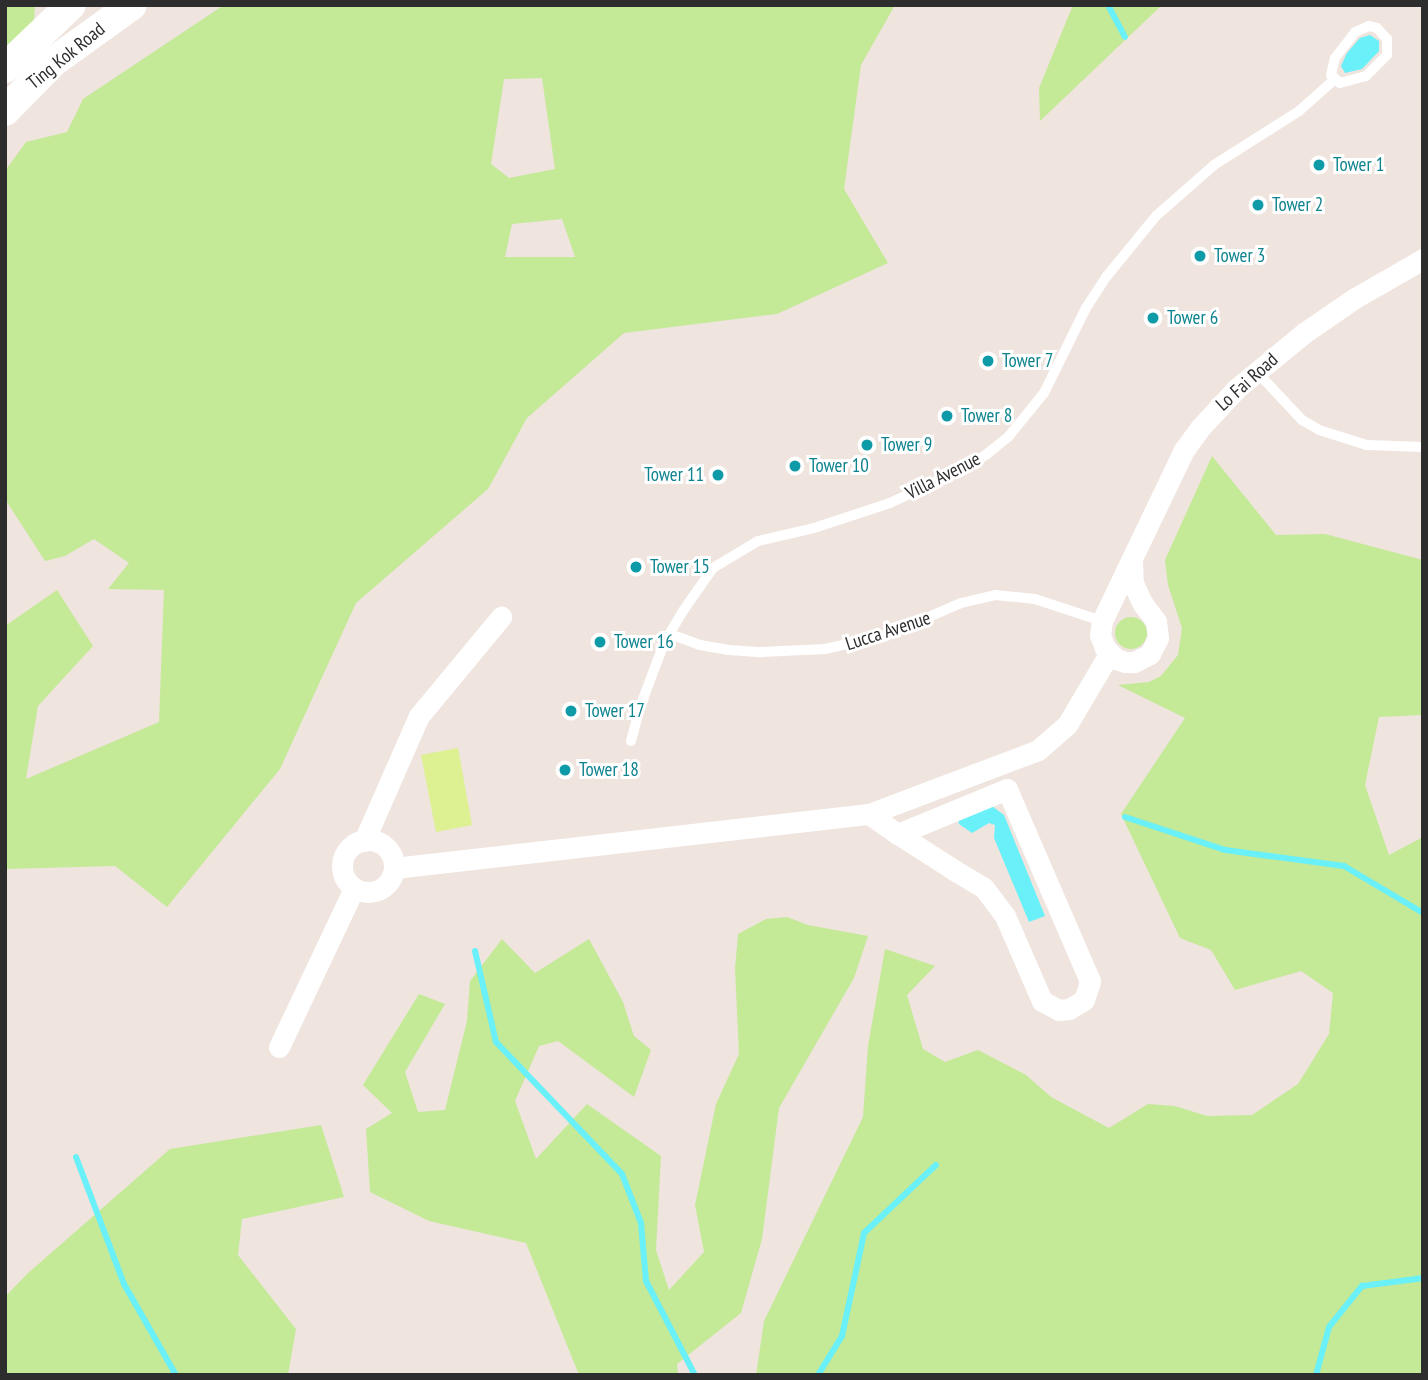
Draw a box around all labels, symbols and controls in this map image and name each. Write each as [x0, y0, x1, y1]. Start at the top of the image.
street label: Ting Kok Road [22, 18, 110, 94]
place label: Tower 1 [1333, 154, 1384, 176]
marker: Tower 1 [1311, 157, 1327, 173]
place label: Tower 2 [1272, 194, 1323, 216]
marker: Tower 2 [1250, 197, 1266, 213]
place label: Tower 3 [1214, 245, 1265, 267]
marker: Tower 3 [1192, 248, 1208, 264]
place label: Tower 6 [1167, 307, 1218, 329]
marker: Tower 6 [1145, 310, 1161, 326]
street label: Lo Fai Road [1211, 348, 1283, 416]
place label: Tower 7 [1002, 350, 1053, 372]
marker: Tower 7 [980, 353, 996, 369]
place label: Tower 8 [961, 405, 1012, 427]
marker: Tower 8 [939, 408, 955, 424]
place label: Tower 9 [881, 434, 932, 456]
marker: Tower 9 [859, 437, 875, 453]
street label: Villa Avenue [902, 447, 984, 505]
place label: Tower 10 [809, 455, 869, 477]
marker: Tower 10 [787, 458, 803, 474]
place label: Tower 11 [644, 464, 704, 486]
marker: Tower 11 [710, 467, 726, 483]
place label: Tower 15 [650, 556, 710, 578]
marker: Tower 15 [628, 559, 644, 575]
street label: Lucca Avenue [842, 606, 934, 656]
place label: Tower 16 [614, 631, 674, 653]
marker: Tower 16 [592, 634, 608, 650]
place label: Tower 17 [585, 700, 645, 722]
marker: Tower 17 [563, 703, 579, 719]
place label: Tower 18 [579, 759, 639, 781]
marker: Tower 18 [557, 762, 573, 778]

